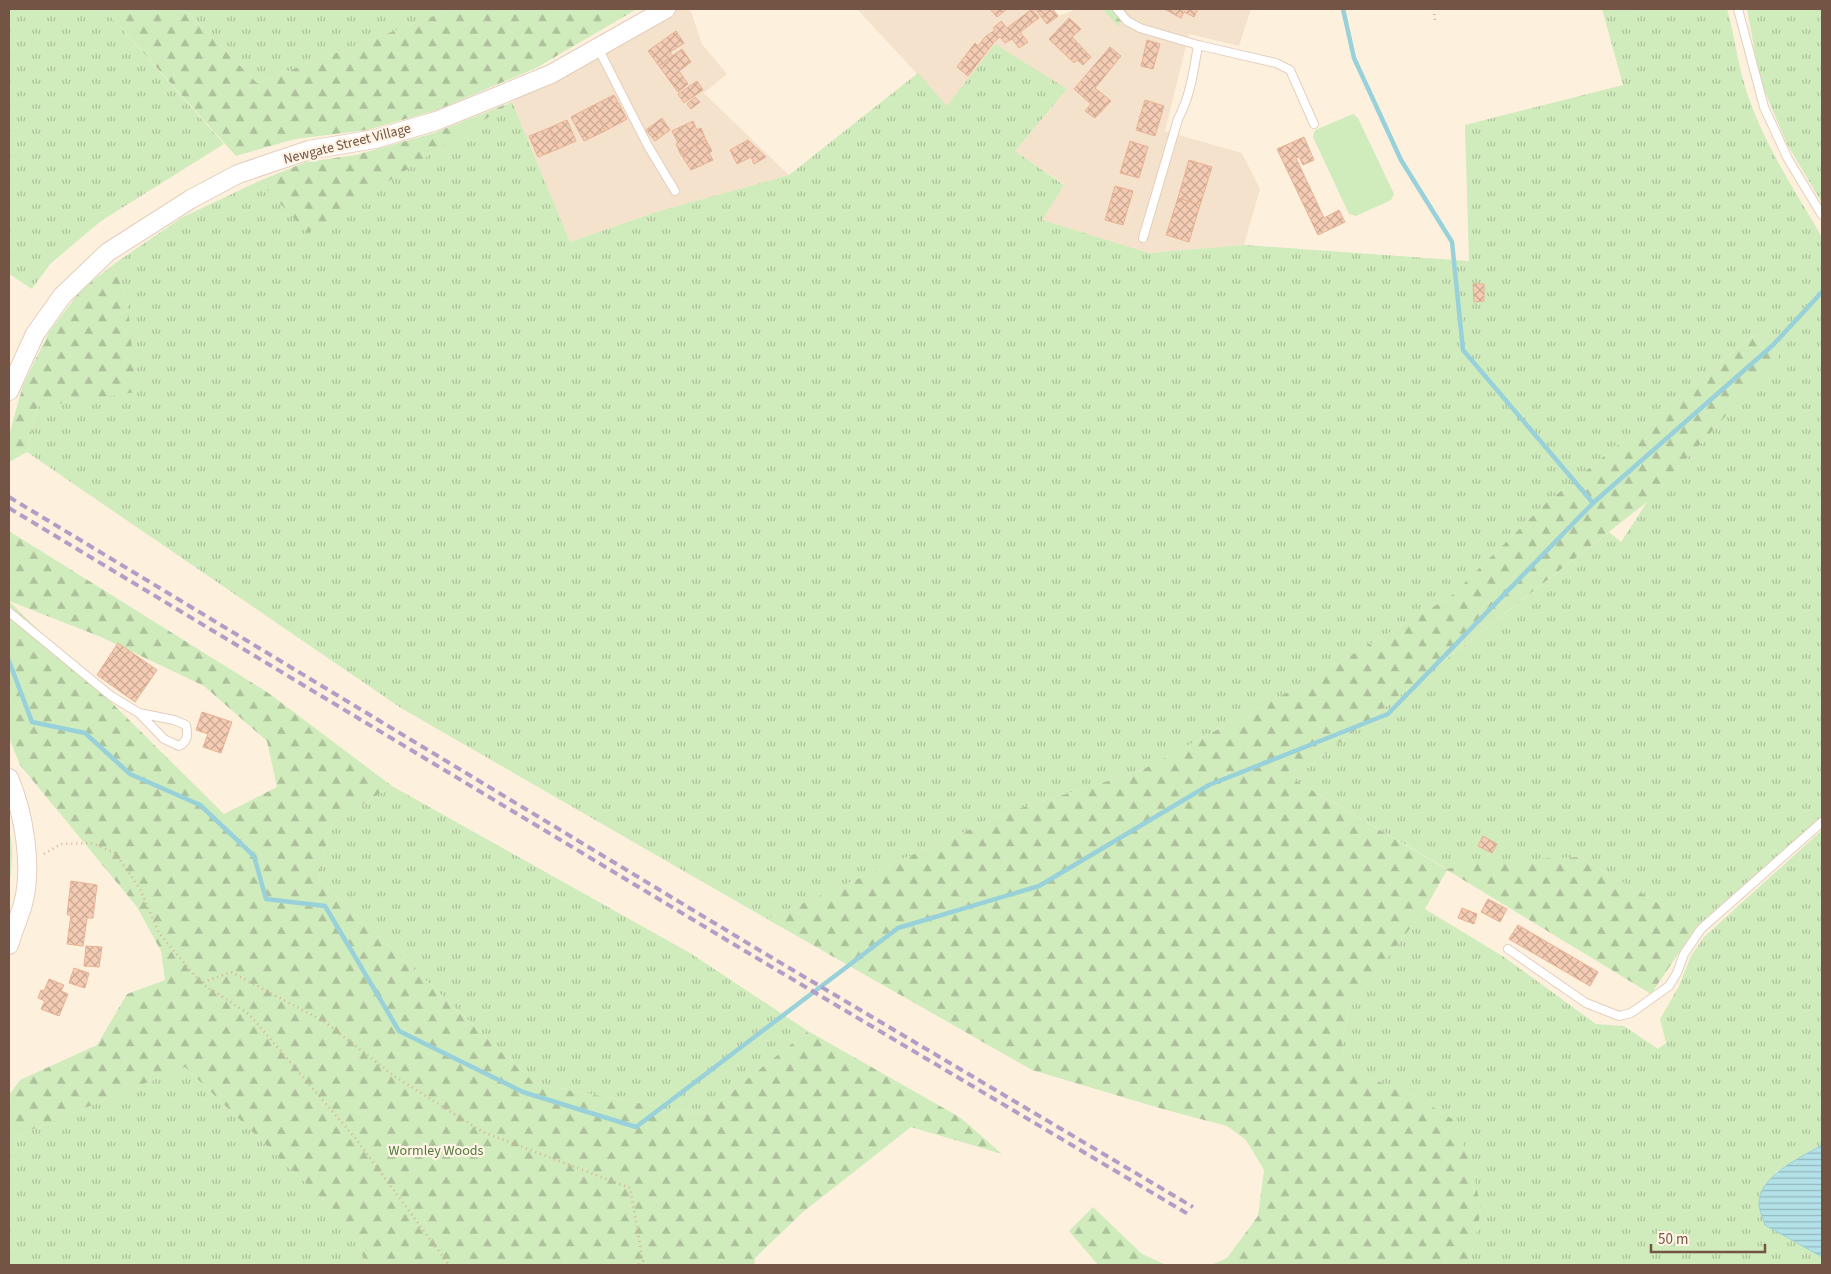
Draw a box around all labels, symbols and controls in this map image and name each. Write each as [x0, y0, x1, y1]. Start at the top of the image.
street label: Newgate Street Village [281, 118, 413, 169]
park label: Wormley Woods [389, 1141, 484, 1161]
scale bar [1651, 1222, 1765, 1254]
text: 50 m [1658, 1229, 1688, 1250]

